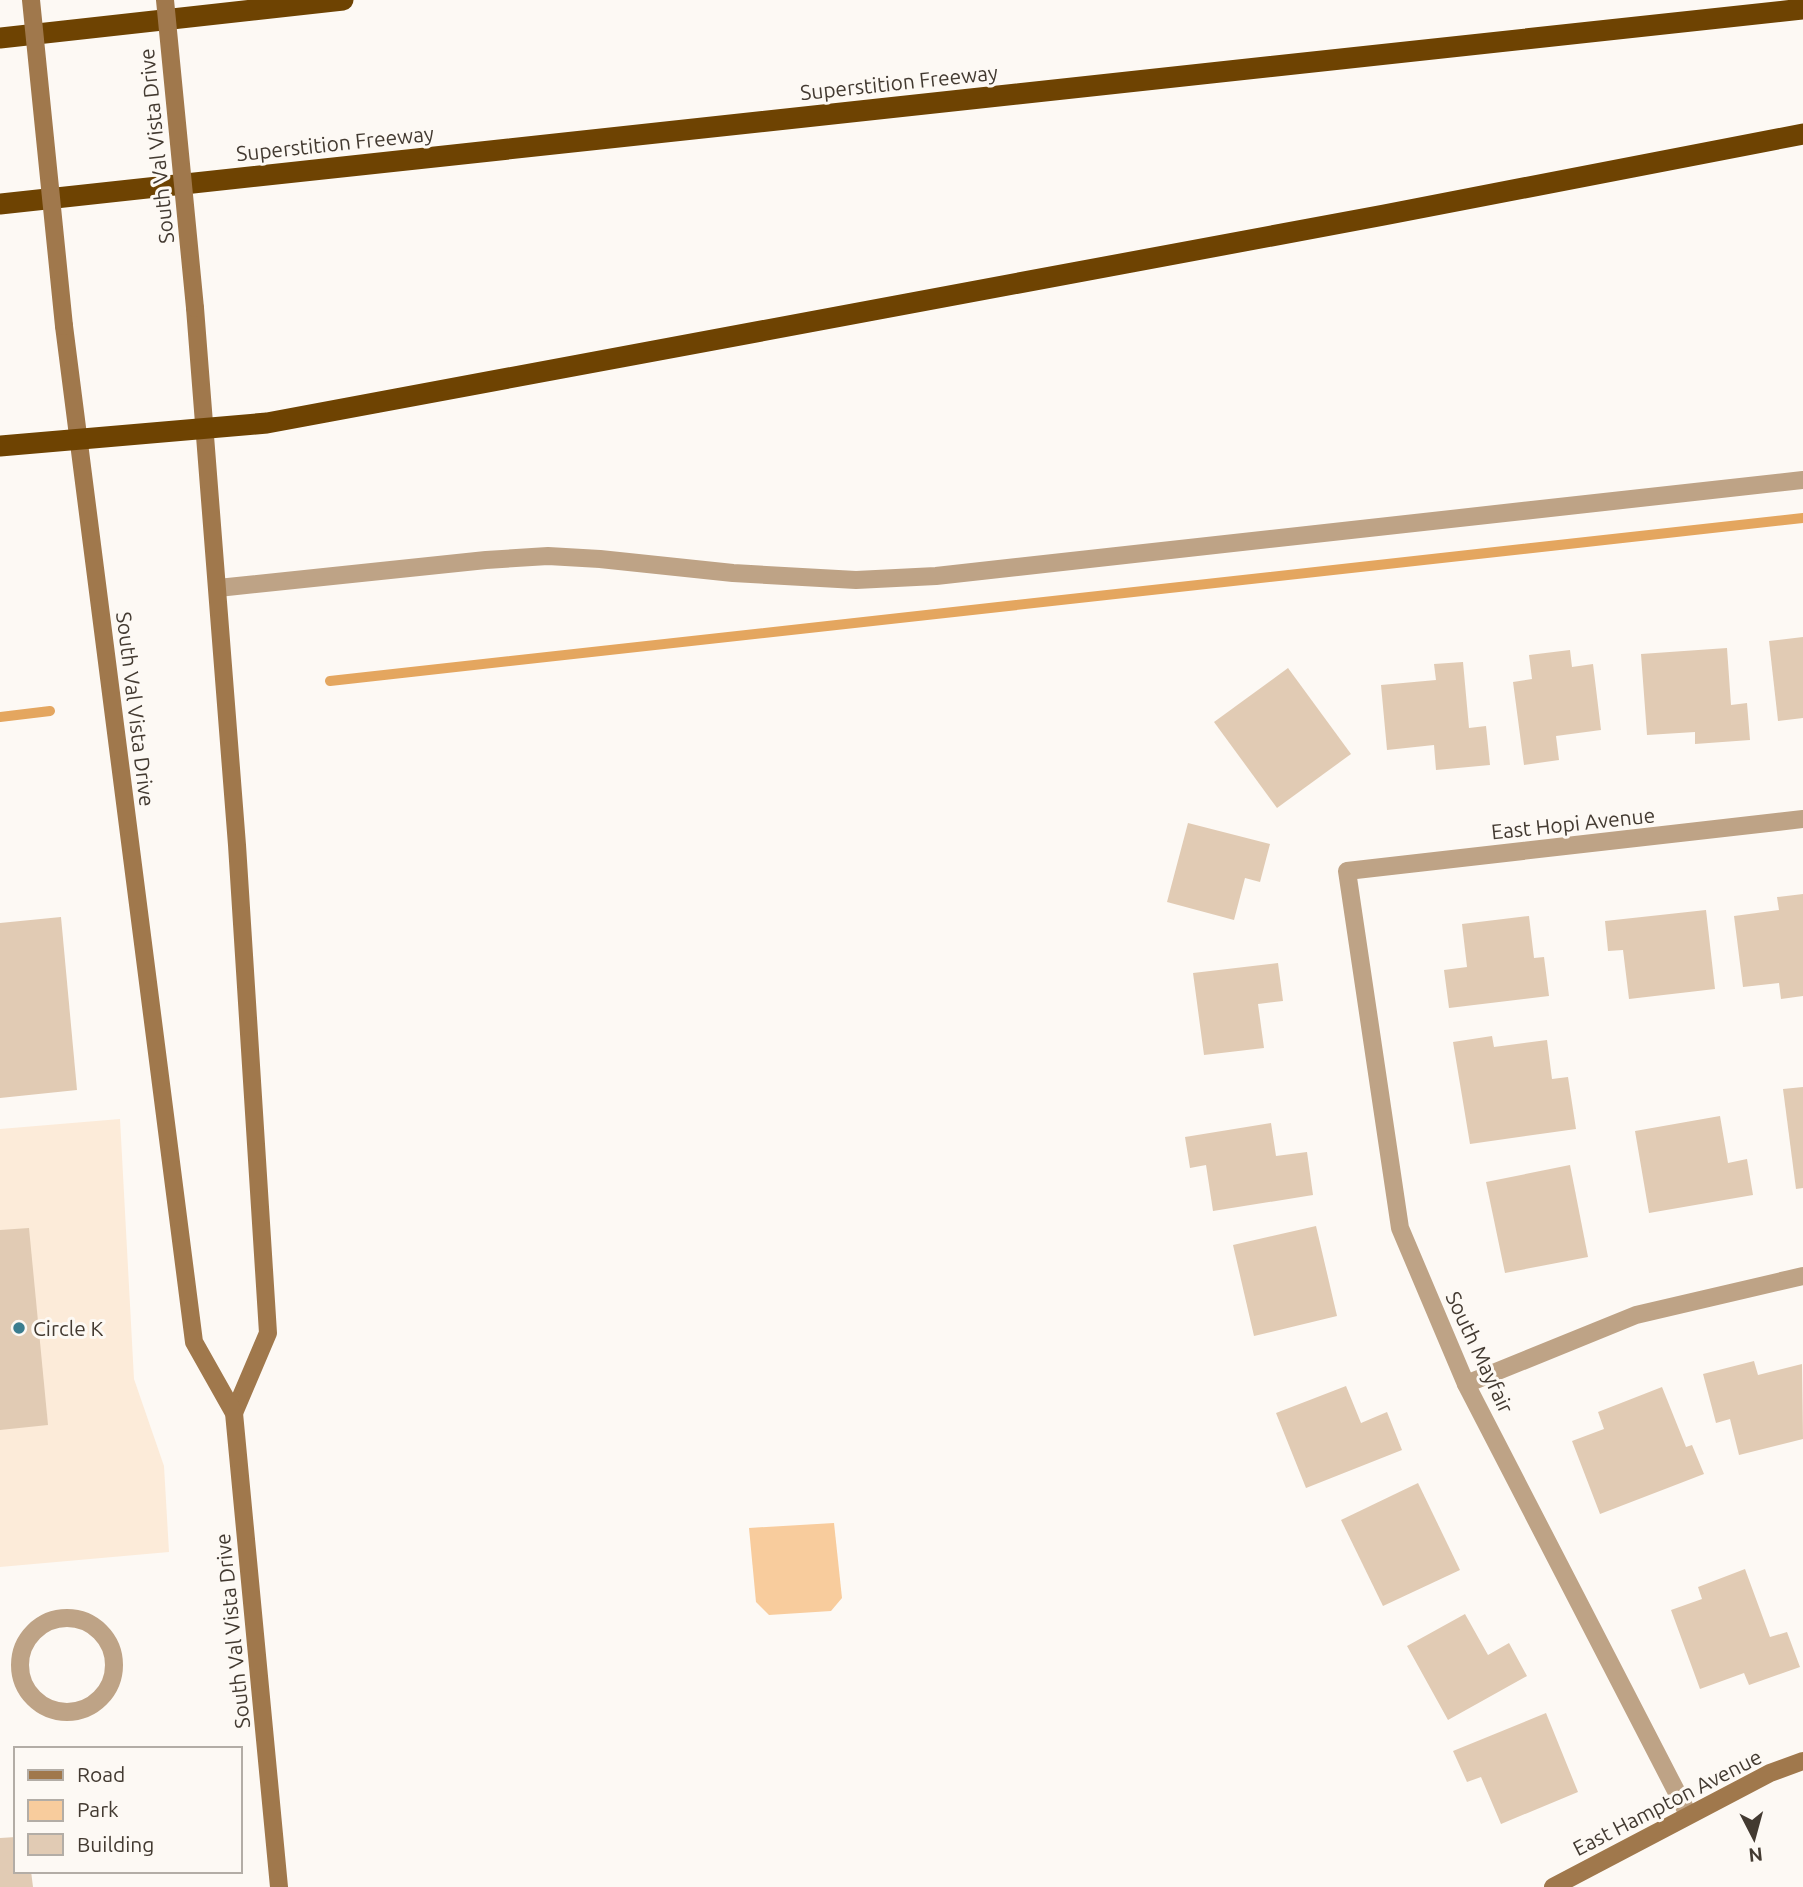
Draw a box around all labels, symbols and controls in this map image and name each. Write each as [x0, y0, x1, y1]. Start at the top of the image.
street label: South Val Vista Drive [134, 47, 178, 245]
street label: Superstition Freeway [799, 60, 999, 104]
street label: Superstition Freeway [235, 121, 435, 165]
street label: South Val Vista Drive [112, 610, 160, 808]
street label: East Hopi Avenue [1490, 802, 1656, 844]
street label: South Mayfair [1441, 1287, 1519, 1417]
place label: Circle K [33, 1316, 104, 1340]
marker: Circle K [11, 1320, 27, 1336]
street label: South Val Vista Drive [210, 1532, 254, 1730]
street label: East Hampton Avenue [1569, 1744, 1765, 1860]
legend [14, 1747, 242, 1873]
text: Road [77, 1762, 125, 1786]
text: Park [77, 1797, 119, 1821]
north arrow [1719, 1803, 1789, 1873]
text: Building [77, 1832, 154, 1856]
text: N [1748, 1843, 1764, 1867]

